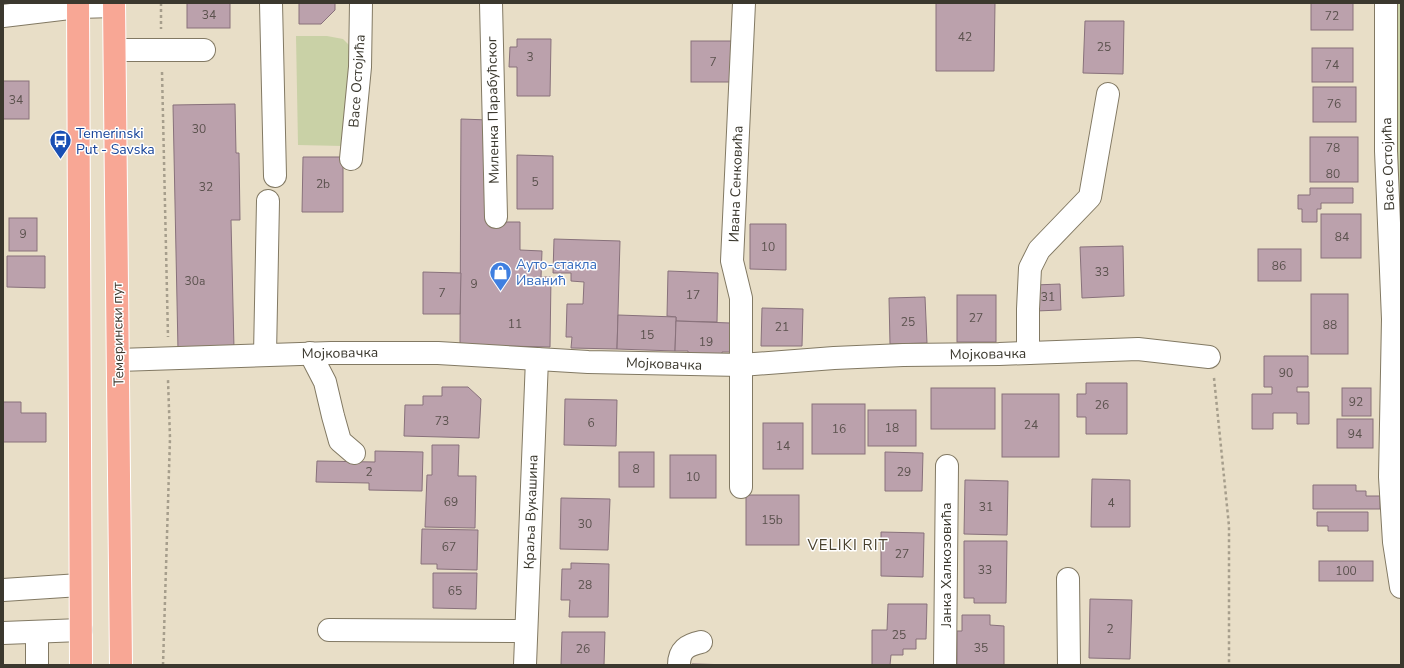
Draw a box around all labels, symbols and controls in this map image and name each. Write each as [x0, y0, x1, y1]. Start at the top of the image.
house number: 34 [202, 7, 216, 23]
house number: 72 [1325, 8, 1339, 24]
house number: 42 [958, 29, 972, 45]
street label: Васе Остојића [344, 34, 370, 128]
street label: Миленка Парабућског [482, 36, 504, 184]
house number: 25 [1097, 39, 1111, 55]
house number: 3 [526, 49, 534, 65]
house number: 7 [709, 54, 717, 70]
house number: 74 [1325, 57, 1339, 73]
house number: 34 [9, 92, 23, 108]
house number: 76 [1327, 96, 1341, 112]
street label: Васе Остојића [1377, 117, 1399, 211]
house number: 30 [192, 121, 206, 137]
place label: Temerinski Put - Savska [76, 124, 155, 159]
street label: Ивана Сенковића [724, 125, 748, 243]
bus stop icon: Temerinski Put - Savska [47, 128, 73, 161]
house number: 78 [1326, 140, 1340, 156]
house number: 80 [1326, 166, 1340, 182]
house number: 5 [531, 174, 539, 190]
house number: 2b [316, 176, 330, 192]
house number: 32 [199, 179, 213, 195]
house number: 9 [19, 226, 27, 242]
house number: 84 [1335, 229, 1349, 245]
house number: 10 [761, 239, 775, 255]
place label: Ауто-стакла Иванић [516, 255, 597, 290]
house number: 86 [1272, 258, 1286, 274]
shop icon: Ауто-стакла Иванић [487, 259, 513, 292]
house number: 33 [1095, 264, 1109, 280]
house number: 30a [185, 273, 205, 289]
house number: 9 [470, 276, 478, 292]
street label: Темерински пут [108, 281, 128, 386]
house number: 7 [438, 285, 446, 301]
house number: 17 [686, 287, 700, 303]
house number: 31 [1041, 289, 1055, 305]
house number: 27 [969, 310, 983, 326]
house number: 25 [901, 314, 915, 330]
house number: 11 [508, 316, 522, 332]
house number: 88 [1323, 317, 1337, 333]
house number: 21 [775, 319, 789, 335]
house number: 15 [640, 327, 654, 343]
house number: 19 [699, 334, 713, 350]
street label: Мојковачка [302, 343, 378, 363]
street label: Мојковачка [950, 344, 1026, 364]
street label: Мојковачка [625, 353, 703, 375]
house number: 90 [1279, 365, 1293, 381]
house number: 92 [1349, 394, 1363, 410]
house number: 26 [1095, 397, 1109, 413]
house number: 73 [435, 413, 449, 429]
house number: 6 [587, 415, 595, 431]
house number: 24 [1024, 417, 1038, 433]
house number: 18 [885, 420, 899, 436]
house number: 16 [832, 421, 846, 437]
house number: 94 [1348, 426, 1362, 442]
house number: 14 [776, 438, 790, 454]
street label: Краља Вукашина [519, 454, 543, 570]
house number: 8 [632, 461, 640, 477]
house number: 2 [365, 464, 373, 480]
house number: 29 [897, 464, 911, 480]
house number: 10 [686, 469, 700, 485]
house number: 69 [444, 494, 458, 510]
house number: 4 [1107, 495, 1115, 511]
house number: 31 [979, 499, 993, 515]
street label: Јанка Халкозовића [937, 502, 956, 629]
house number: 15b [761, 512, 783, 528]
house number: 30 [578, 516, 592, 532]
district label: VELIKI RIT [806, 535, 889, 555]
house number: 67 [442, 539, 456, 555]
house number: 27 [895, 546, 909, 562]
house number: 33 [978, 562, 992, 578]
house number: 100 [1335, 563, 1357, 579]
house number: 28 [578, 577, 592, 593]
house number: 65 [448, 583, 462, 599]
house number: 2 [1106, 621, 1114, 637]
house number: 25 [892, 627, 906, 643]
house number: 35 [974, 640, 988, 656]
house number: 26 [576, 641, 590, 657]

